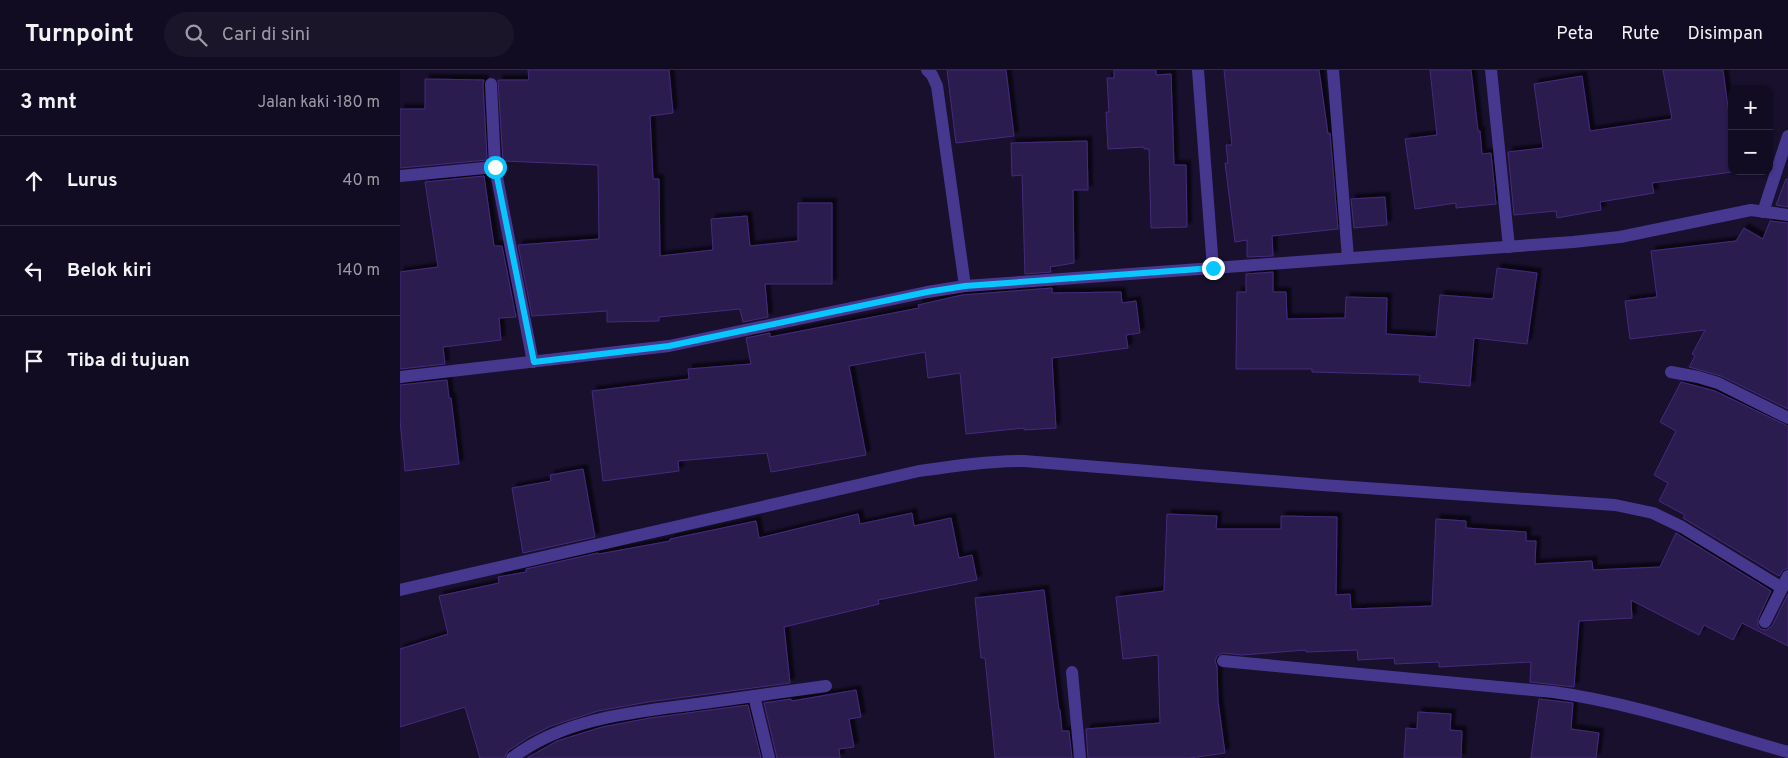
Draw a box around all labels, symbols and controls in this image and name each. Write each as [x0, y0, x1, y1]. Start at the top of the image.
search box [164, 12, 514, 57]
text: Turnpoint [25, 20, 134, 50]
icon: search [182, 21, 210, 49]
text: Cari di sini [222, 23, 310, 47]
text: Peta [1556, 23, 1593, 46]
text: Rute [1621, 23, 1659, 46]
text: Disimpan [1687, 23, 1763, 46]
map controls [1728, 85, 1773, 175]
button: + [1728, 85, 1773, 130]
text: 3 mnt [20, 89, 77, 116]
text: Jalan kaki · 180 m [258, 93, 380, 113]
button: − [1728, 130, 1773, 175]
route start [484, 156, 507, 179]
icon: ahead [20, 167, 48, 195]
text: Lurus [67, 169, 118, 193]
text: 40 m [342, 171, 380, 191]
icon: left [20, 257, 48, 285]
route end [1202, 257, 1225, 280]
text: Belok kiri [67, 259, 152, 283]
text: 140 m [337, 261, 380, 281]
icon: arrive [20, 347, 48, 375]
text: Tiba di tujuan [67, 349, 190, 373]

